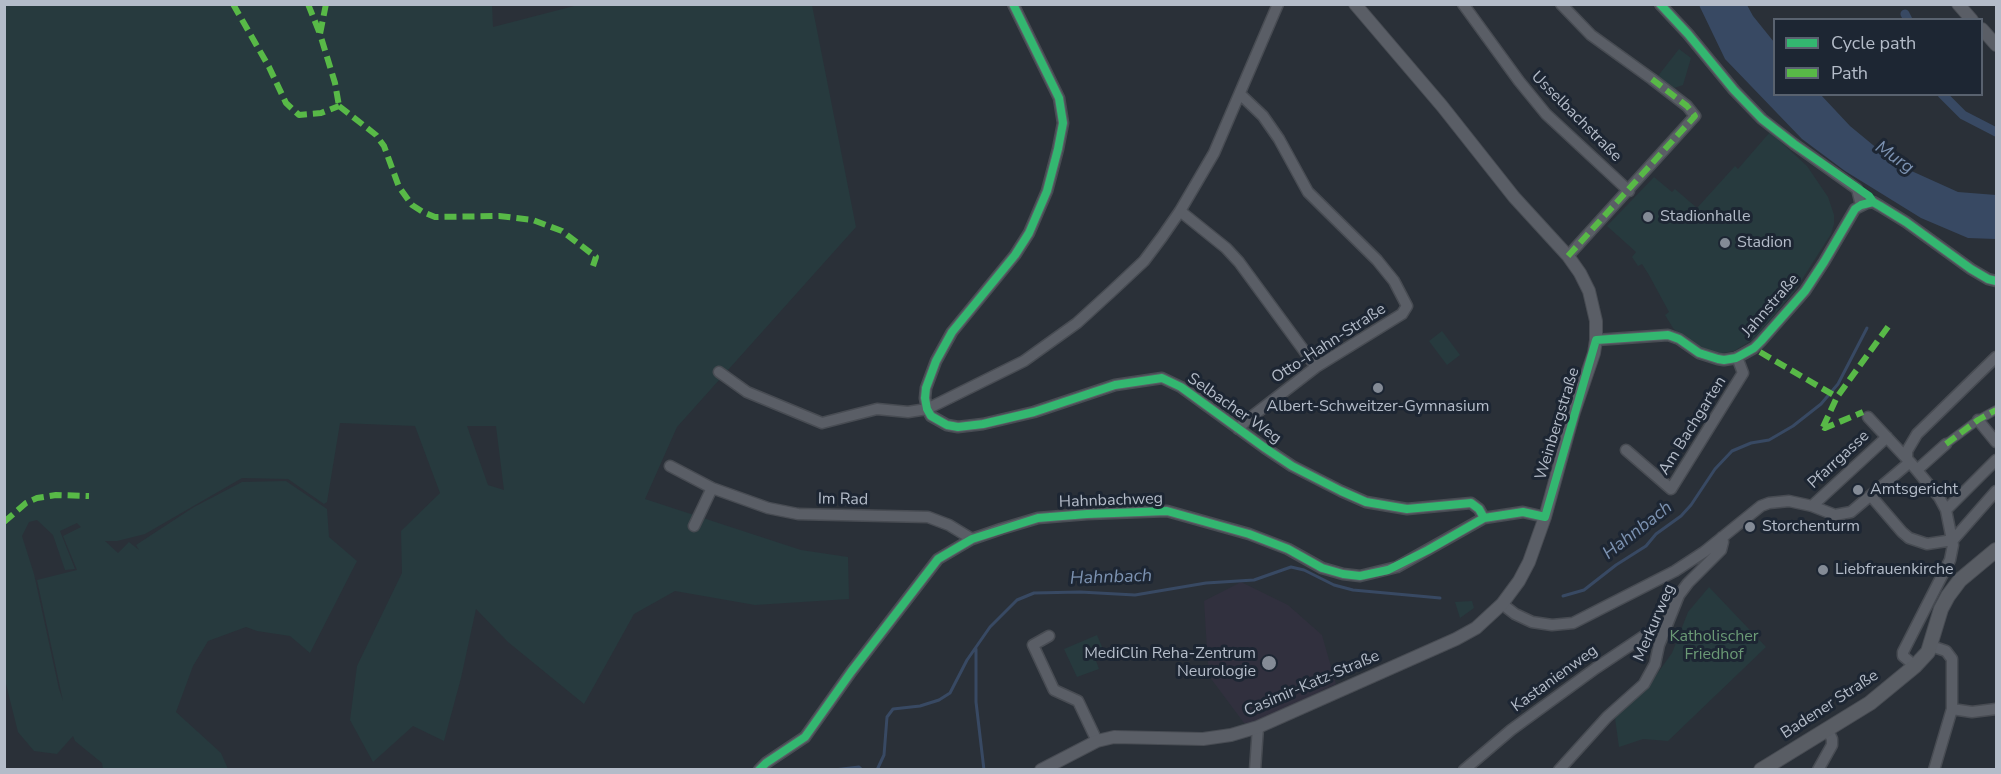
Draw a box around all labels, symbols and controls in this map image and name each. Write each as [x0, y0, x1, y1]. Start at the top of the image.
legend [1773, 18, 1983, 96]
text: Cycle path [1831, 31, 1916, 55]
text: Path [1831, 61, 1868, 85]
street label: Usselbachstraße [1527, 68, 1625, 166]
water label: Murg [1870, 137, 1918, 179]
place label: Stadionhalle [1660, 207, 1750, 227]
marker: Stadionhalle [1641, 210, 1655, 224]
place label: Stadion [1737, 233, 1792, 253]
marker: Stadion [1718, 236, 1732, 250]
street label: Jahnstraße [1738, 270, 1804, 342]
street label: Otto-Hahn-Straße [1268, 300, 1390, 388]
street label: Weinbergstraße [1532, 365, 1584, 483]
street label: Selbacher Weg [1183, 370, 1285, 448]
street label: Am Bachgarten [1655, 373, 1731, 479]
marker: Albert-Schweitzer-Gymnasium [1371, 381, 1385, 395]
place label: Albert-Schweitzer-Gymnasium [1267, 397, 1489, 417]
street label: Pfarrgasse [1804, 427, 1874, 493]
place label: Amtsgericht [1870, 480, 1958, 500]
marker: Amtsgericht [1851, 483, 1865, 497]
street label: Im Rad [818, 490, 868, 510]
street label: Hahnbachweg [1059, 490, 1163, 512]
water label: Hahnbach [1599, 497, 1677, 565]
place label: Storchenturm [1762, 517, 1860, 537]
marker: Storchenturm [1743, 520, 1757, 534]
place label: Liebfrauenkirche [1835, 560, 1954, 580]
marker: Liebfrauenkirche [1816, 563, 1830, 577]
water label: Hahnbach [1070, 566, 1152, 590]
street label: Merkurweg [1630, 581, 1680, 665]
park label: Katholischer Friedhof [1670, 627, 1758, 665]
street label: Kastanienweg [1508, 641, 1602, 717]
place label: MediClin Reha-Zentrum Neurologie [1084, 644, 1256, 682]
street label: Casimir-Katz-Straße [1241, 647, 1383, 721]
marker: MediClin Reha-Zentrum Neurologie [1260, 654, 1278, 672]
street label: Badener Straße [1778, 666, 1882, 744]

